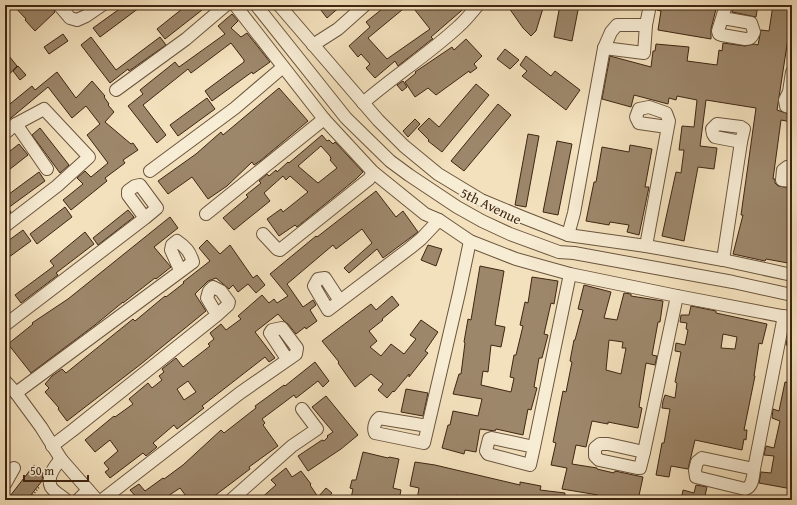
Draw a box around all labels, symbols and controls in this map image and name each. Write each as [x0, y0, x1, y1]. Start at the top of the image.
street label: 5th Avenue [457, 183, 525, 230]
scale bar [24, 457, 88, 483]
text: 50 m [30, 462, 54, 479]

